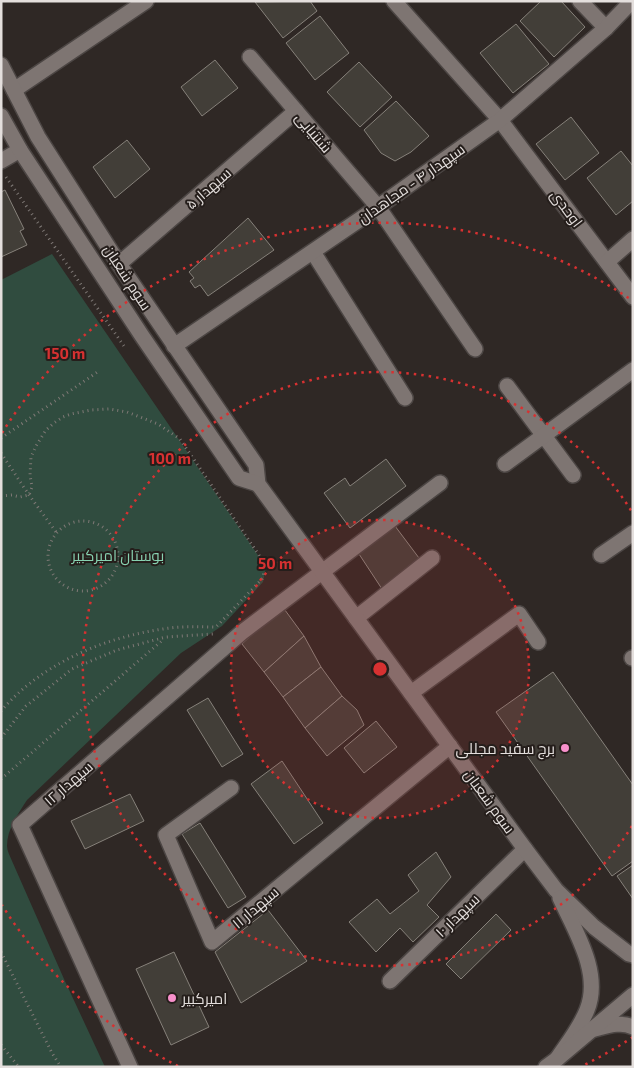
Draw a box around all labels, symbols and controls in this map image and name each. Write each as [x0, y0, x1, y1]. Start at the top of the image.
street label: شنتیایی [290, 108, 336, 157]
street label: سپهدار ۴ - مجاهدان [354, 139, 469, 228]
street label: سپهدار ۵ [182, 163, 236, 214]
street label: اوحدی [546, 186, 587, 231]
street label: سوم شعبان [98, 241, 156, 314]
text: 150 m [45, 344, 85, 362]
text: 100 m [149, 449, 191, 467]
park label: بوستان امیرکبیر [71, 546, 164, 566]
text: 50 m [258, 554, 292, 572]
centre of rings [371, 660, 389, 678]
place label: برج سفید مجللی [456, 739, 555, 760]
marker: برج سفید مجللی [559, 742, 571, 754]
street label: سپهدار ۱۲ [40, 757, 97, 811]
street label: سوم شعبان [459, 766, 519, 838]
street label: سپهدار ۱۱ [228, 882, 283, 933]
street label: سپهدار ۱۰ [431, 890, 484, 942]
place label: امیرکبیر [181, 989, 227, 1008]
marker: امیرکبیر [166, 992, 178, 1004]

